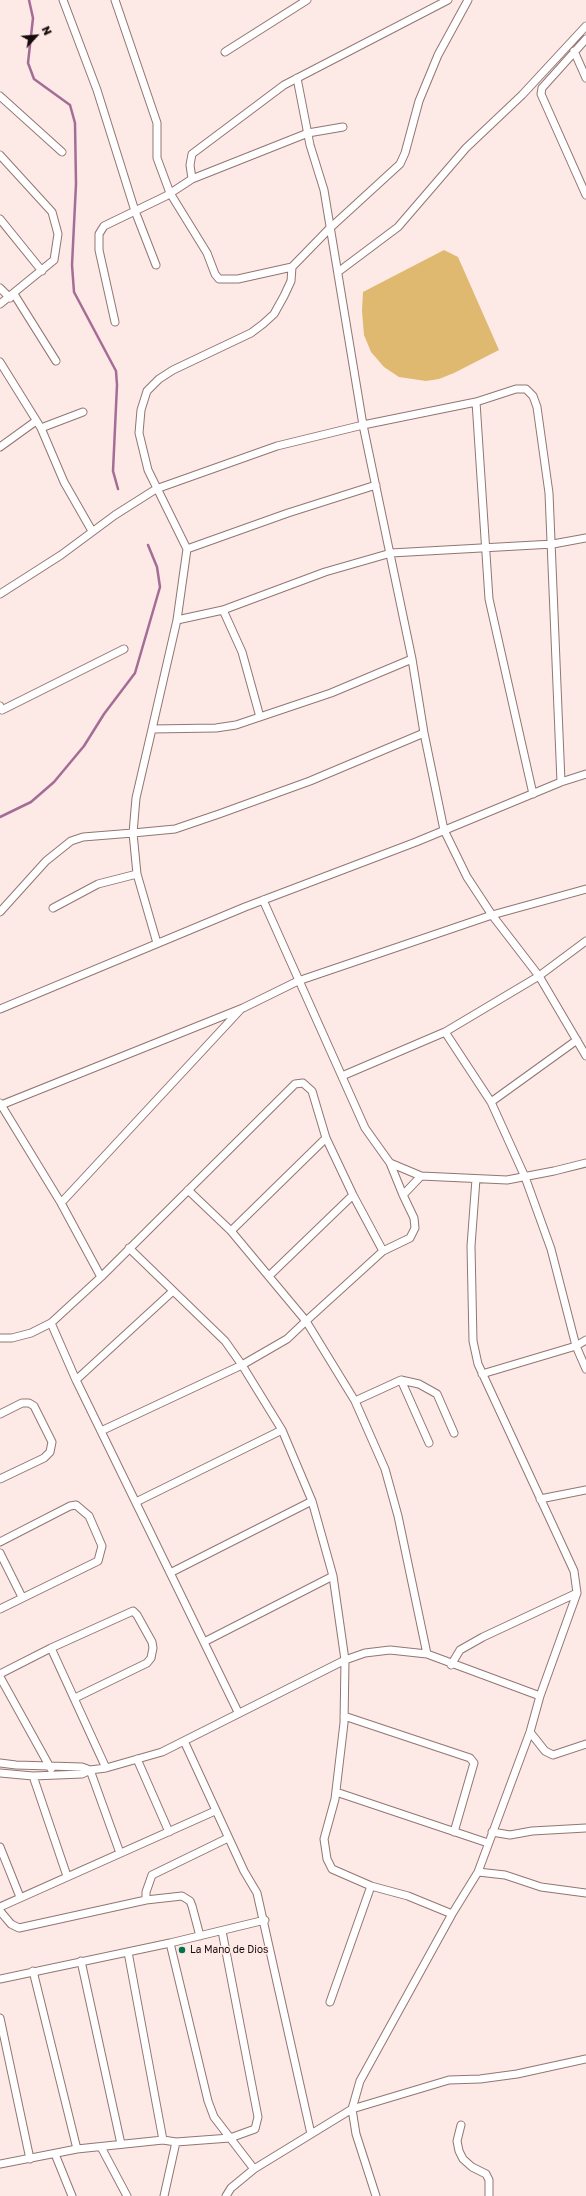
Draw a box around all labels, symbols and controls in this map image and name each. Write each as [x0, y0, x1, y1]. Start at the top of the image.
north arrow [16, 16, 56, 56]
text: N [40, 24, 55, 37]
place label: La Mano de Dios [190, 1944, 268, 1956]
marker: La Mano de Dios [177, 1945, 187, 1955]

